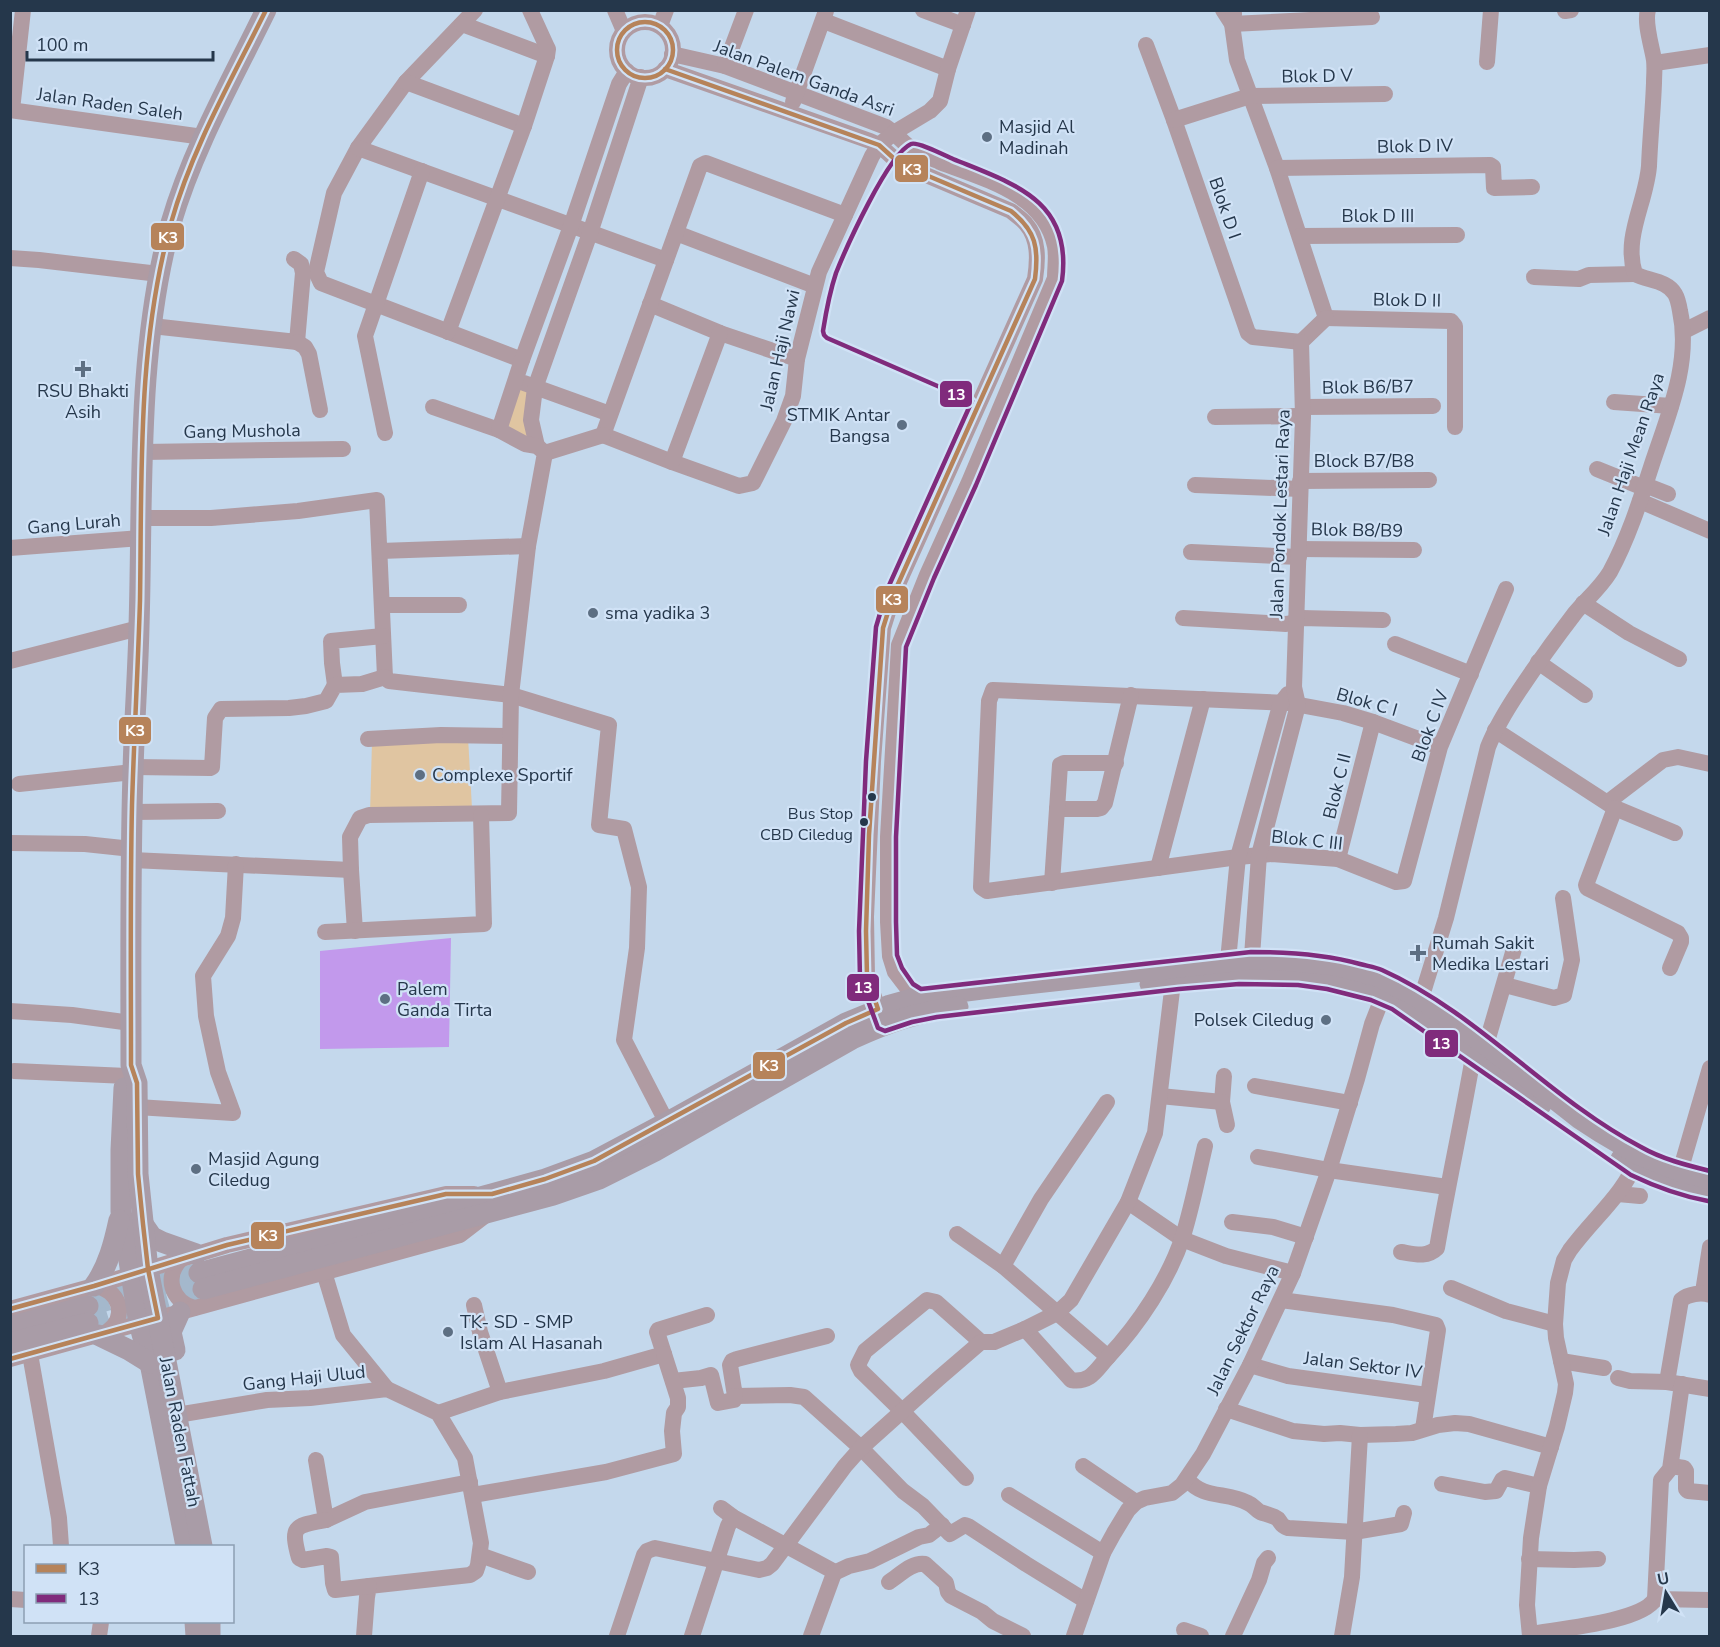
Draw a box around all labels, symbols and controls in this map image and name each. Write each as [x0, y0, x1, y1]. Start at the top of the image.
scale bar [27, 24, 213, 62]
text: 100 m [36, 33, 88, 57]
street label: Jalan Palem Ganda Asri [710, 34, 897, 122]
street label: Blok D V [1281, 63, 1354, 89]
street label: Jalan Raden Saleh [34, 82, 185, 126]
place label: Masjid Al Madinah [999, 115, 1075, 160]
marker: Masjid Al Madinah [980, 130, 994, 144]
street label: Blok D IV [1377, 133, 1454, 159]
line badge: K3 [894, 154, 929, 183]
text: K3 [902, 159, 922, 181]
street label: Blok D I [1203, 174, 1247, 242]
street label: Blok D III [1342, 204, 1414, 228]
line badge: K3 [150, 222, 185, 251]
text: K3 [158, 227, 178, 249]
street label: Jalan Haji Nawi [754, 287, 806, 414]
street label: Blok D II [1373, 287, 1441, 313]
marker: RSU Bhakti Asih [74, 360, 92, 378]
street label: Jalan Haji Mean Raya [1592, 369, 1670, 540]
street label: Blok B6/B7 [1322, 374, 1414, 400]
place label: RSU Bhakti Asih [37, 379, 129, 424]
line badge: 13 [939, 380, 973, 408]
text: 13 [946, 384, 966, 406]
place label: STMIK Antar Bangsa [787, 403, 891, 448]
street label: Jalan Pondok Lestari Raya [1264, 409, 1296, 620]
street label: Gang Mushola [183, 418, 301, 444]
marker: STMIK Antar Bangsa [895, 418, 909, 432]
street label: Block B7/B8 [1314, 449, 1414, 473]
street label: Gang Lurah [26, 508, 122, 540]
street label: Blok B8/B9 [1311, 517, 1403, 543]
line badge: K3 [875, 585, 909, 614]
text: K3 [882, 589, 902, 611]
place label: sma yadika 3 [605, 601, 710, 625]
marker: sma yadika 3 [586, 606, 600, 620]
street label: Blok C I [1334, 682, 1400, 722]
street label: Blok C IV [1406, 686, 1454, 765]
line badge: K3 [118, 716, 152, 745]
text: K3 [125, 720, 145, 742]
street label: Blok C II [1317, 751, 1357, 821]
place label: Complexe Sportif [432, 763, 574, 787]
marker: Complexe Sportif [413, 768, 427, 782]
unlabelled marker [866, 791, 878, 803]
place label: Bus Stop CBD Ciledug [760, 803, 853, 846]
marker: Bus Stop CBD Ciledug [858, 816, 870, 828]
street label: Blok C III [1270, 824, 1344, 856]
place label: Rumah Sakit Medika Lestari [1432, 931, 1549, 976]
marker: Rumah Sakit Medika Lestari [1409, 944, 1427, 962]
line badge: 13 [846, 973, 880, 1002]
place label: Palem Ganda Tirta [397, 977, 492, 1022]
text: 13 [853, 977, 873, 999]
marker: Palem Ganda Tirta [378, 992, 392, 1006]
place label: Polsek Ciledug [1194, 1008, 1314, 1032]
marker: Polsek Ciledug [1319, 1013, 1333, 1027]
line badge: 13 [1424, 1029, 1459, 1058]
text: 13 [1431, 1033, 1451, 1055]
line badge: K3 [752, 1051, 786, 1080]
text: K3 [759, 1055, 779, 1077]
place label: Masjid Agung Ciledug [208, 1147, 320, 1192]
marker: Masjid Agung Ciledug [189, 1162, 203, 1176]
line badge: K3 [250, 1221, 285, 1250]
text: K3 [258, 1225, 278, 1247]
street label: Jalan Sektor Raya [1201, 1261, 1285, 1400]
place label: TK- SD - SMP Islam Al Hasanah [460, 1310, 603, 1355]
marker: TK- SD - SMP Islam Al Hasanah [441, 1325, 455, 1339]
street label: Jalan Sektor IV [1302, 1346, 1424, 1384]
street label: Jalan Raden Fattah [153, 1354, 206, 1509]
street label: Gang Haji Ulud [241, 1360, 367, 1396]
legend [24, 1545, 234, 1623]
text: K3 [78, 1557, 100, 1581]
north arrow [1636, 1563, 1696, 1623]
text: U [1655, 1567, 1671, 1591]
text: 13 [78, 1587, 100, 1611]

